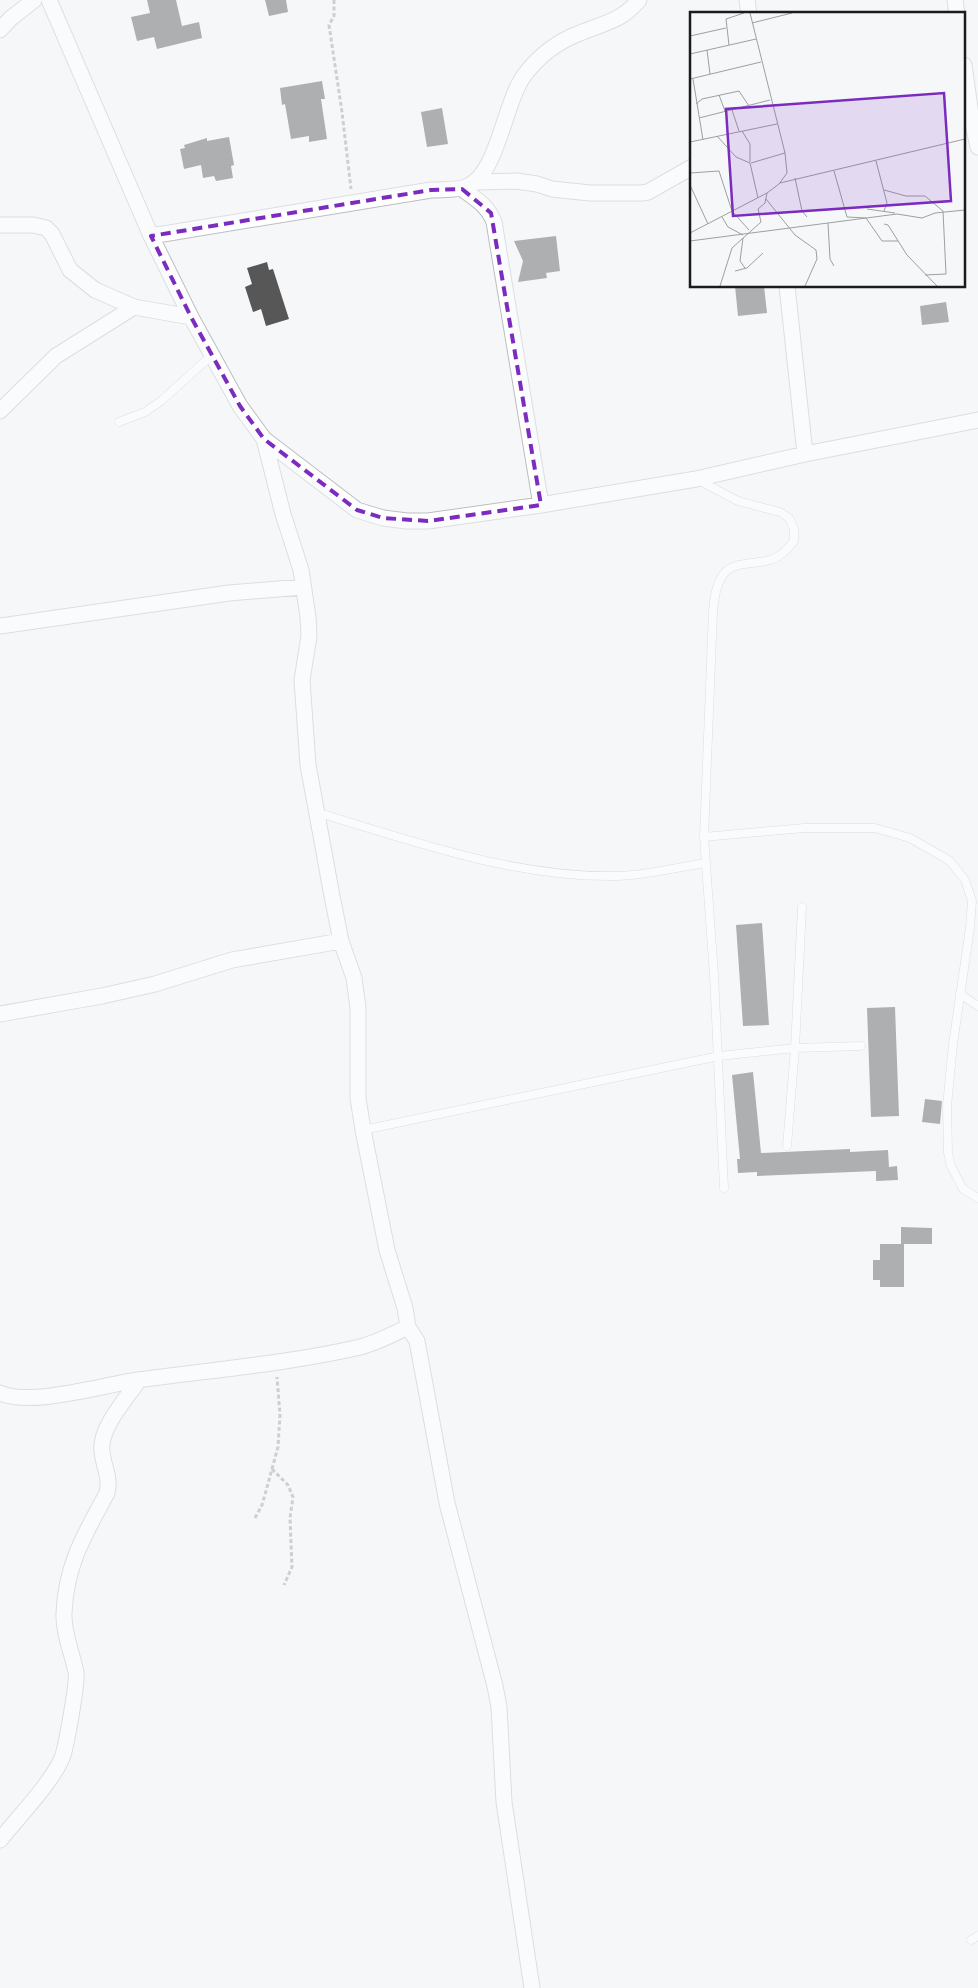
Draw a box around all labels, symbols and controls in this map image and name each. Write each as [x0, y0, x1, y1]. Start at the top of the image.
inset map [690, 12, 966, 288]

